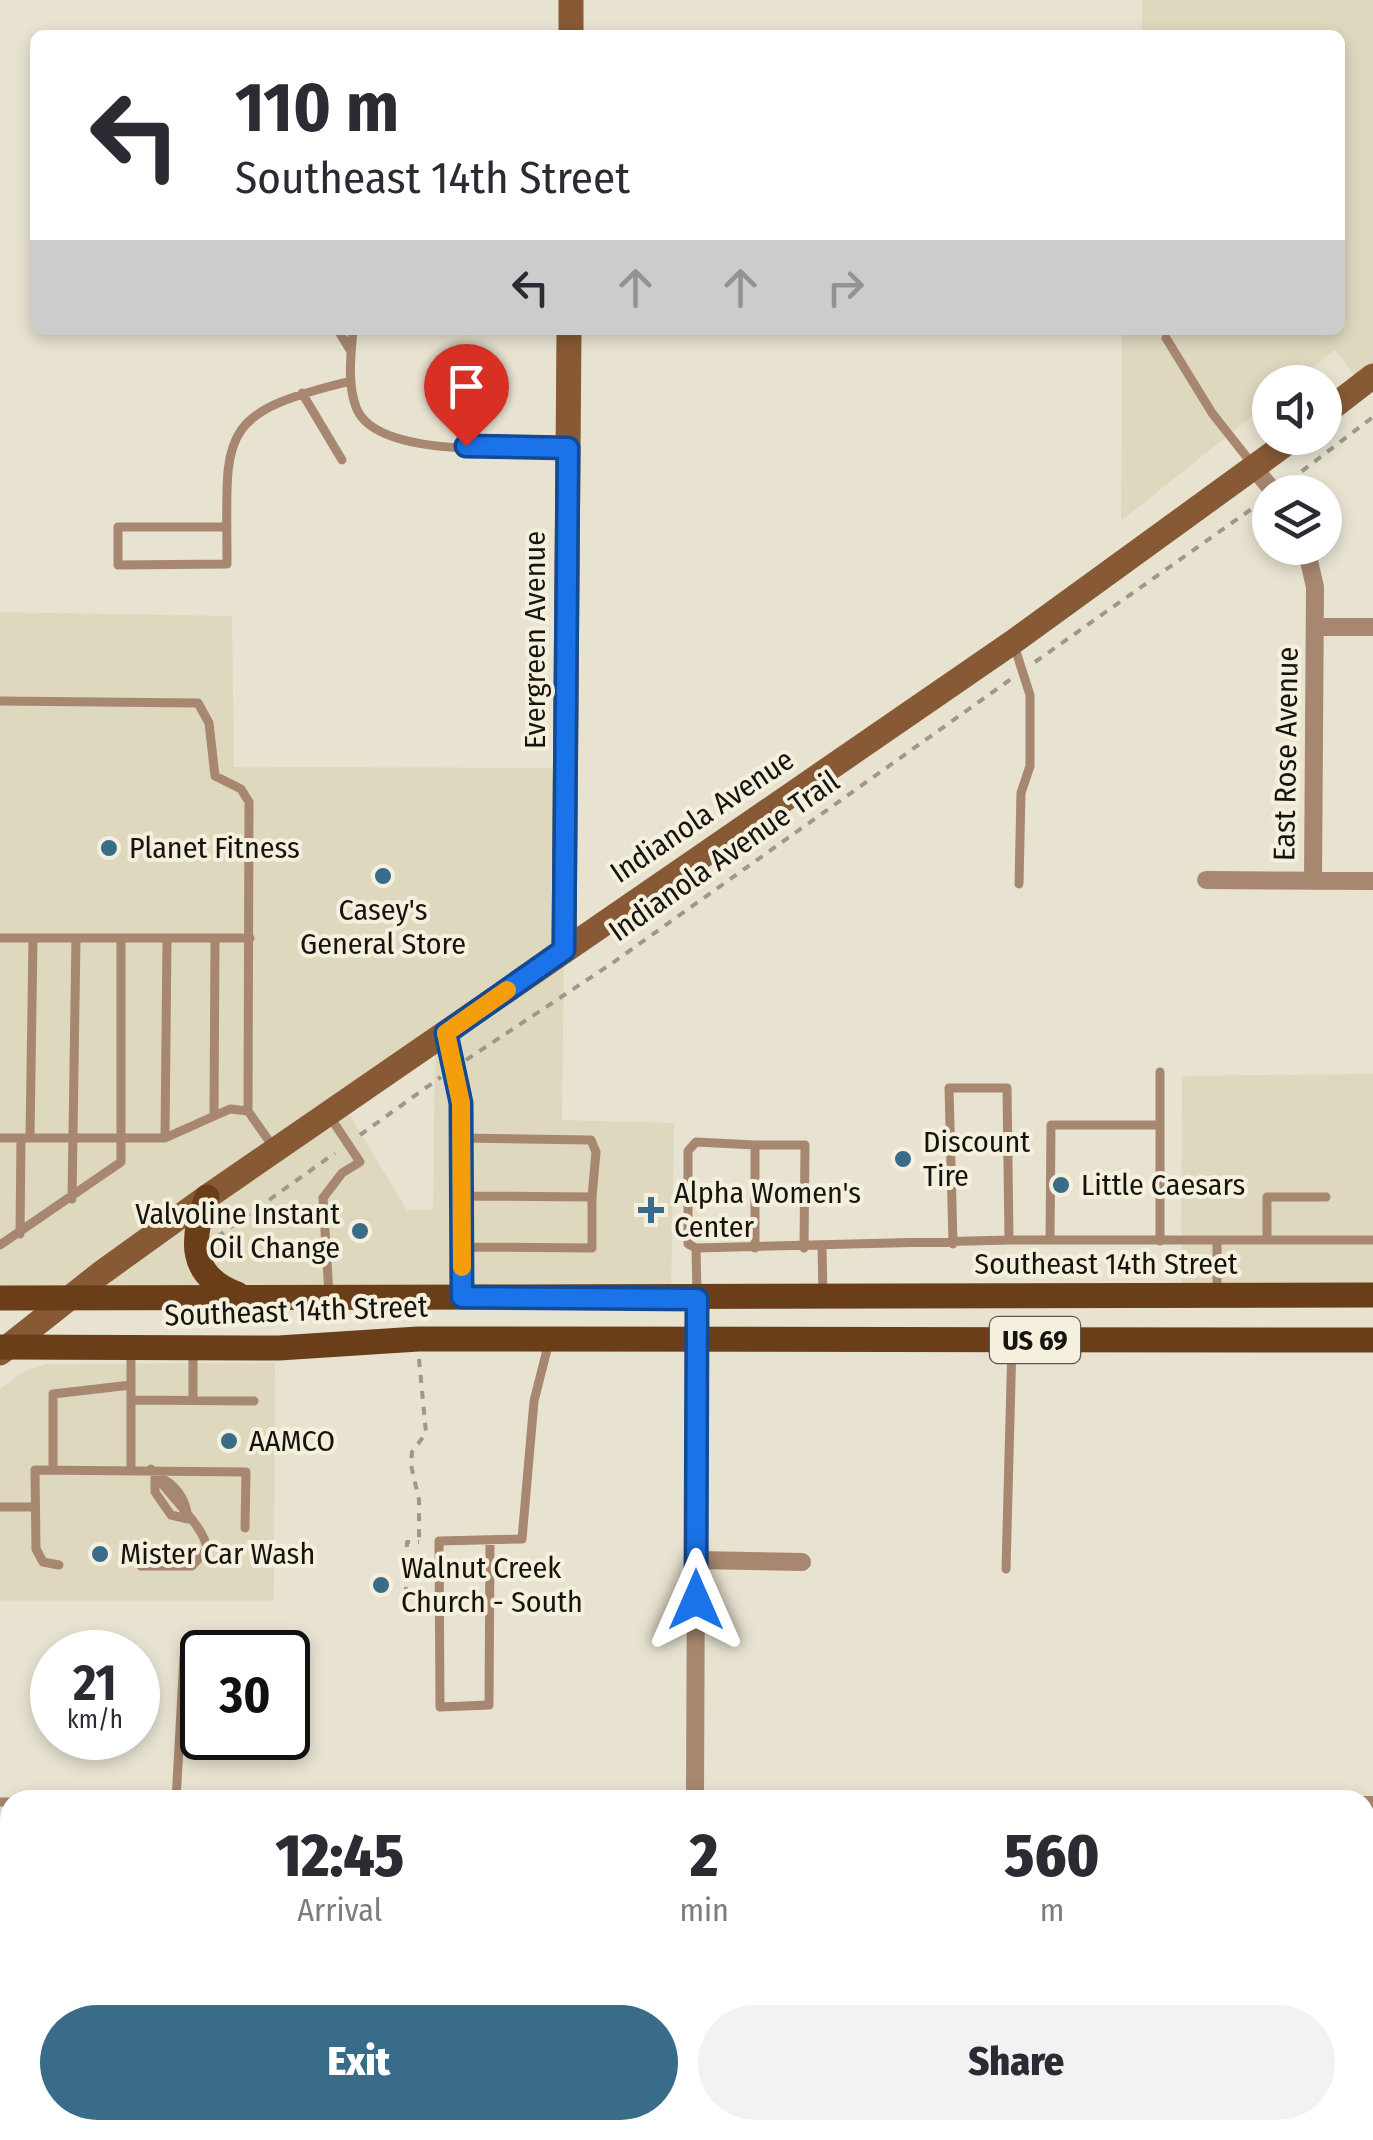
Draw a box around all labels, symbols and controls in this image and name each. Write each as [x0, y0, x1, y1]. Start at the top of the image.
text: 110 m [235, 66, 399, 150]
icon: left [70, 70, 200, 200]
text: Southeast 14th Street [235, 151, 630, 205]
icon: left [503, 260, 558, 315]
icon: ahead [608, 260, 663, 315]
icon: ahead [713, 260, 768, 315]
icon: right [818, 260, 873, 315]
pin [424, 344, 509, 447]
icon: arrive [439, 359, 494, 414]
map controls [1252, 365, 1342, 565]
button: sound [1252, 365, 1342, 455]
button: layers [1252, 475, 1342, 565]
street label: Evergreen Avenue [517, 531, 553, 749]
street label: East Rose Avenue [1266, 647, 1306, 861]
street label: Indianola Avenue [604, 741, 800, 891]
street label: Indianola Avenue Trail [602, 763, 846, 949]
place label: Planet Fitness [129, 830, 300, 866]
marker: Planet Fitness [98, 837, 120, 859]
marker: Casey's General Store [372, 865, 394, 887]
place label: Casey's General Store [300, 892, 466, 962]
place label: Discount Tire [923, 1124, 1030, 1194]
marker: Discount Tire [892, 1148, 914, 1170]
place label: Little Caesars [1081, 1167, 1245, 1203]
marker: Little Caesars [1050, 1174, 1072, 1196]
place label: Alpha Women's Center [674, 1175, 861, 1245]
place label: Valvoline Instant Oil Change [135, 1196, 340, 1266]
marker: Alpha Women's Center [638, 1197, 664, 1223]
marker: Valvoline Instant Oil Change [349, 1220, 371, 1242]
street label: Southeast 14th Street [974, 1246, 1238, 1282]
street label: Southeast 14th Street [164, 1288, 428, 1334]
road number: US 69 [990, 1317, 1080, 1363]
place label: AAMCO [249, 1423, 335, 1459]
marker: AAMCO [218, 1430, 240, 1452]
place label: Mister Car Wash [120, 1536, 315, 1572]
marker: Mister Car Wash [89, 1543, 111, 1565]
position arrow [644, 1548, 748, 1652]
place label: Walnut Creek Church - South [401, 1550, 583, 1620]
marker: Walnut Creek Church - South [370, 1574, 392, 1596]
speed limit sign: 30 [180, 1630, 310, 1760]
text: 21 [73, 1653, 117, 1713]
text: km/h [67, 1705, 123, 1735]
text: 12:45 [275, 1820, 404, 1892]
text: 2 [690, 1820, 718, 1892]
text: 560 [1004, 1820, 1100, 1892]
text: Arrival [297, 1891, 382, 1929]
text: min [679, 1891, 729, 1929]
text: m [1040, 1891, 1064, 1929]
button: Exit [40, 2005, 678, 2120]
button: Share [698, 2005, 1335, 2120]

